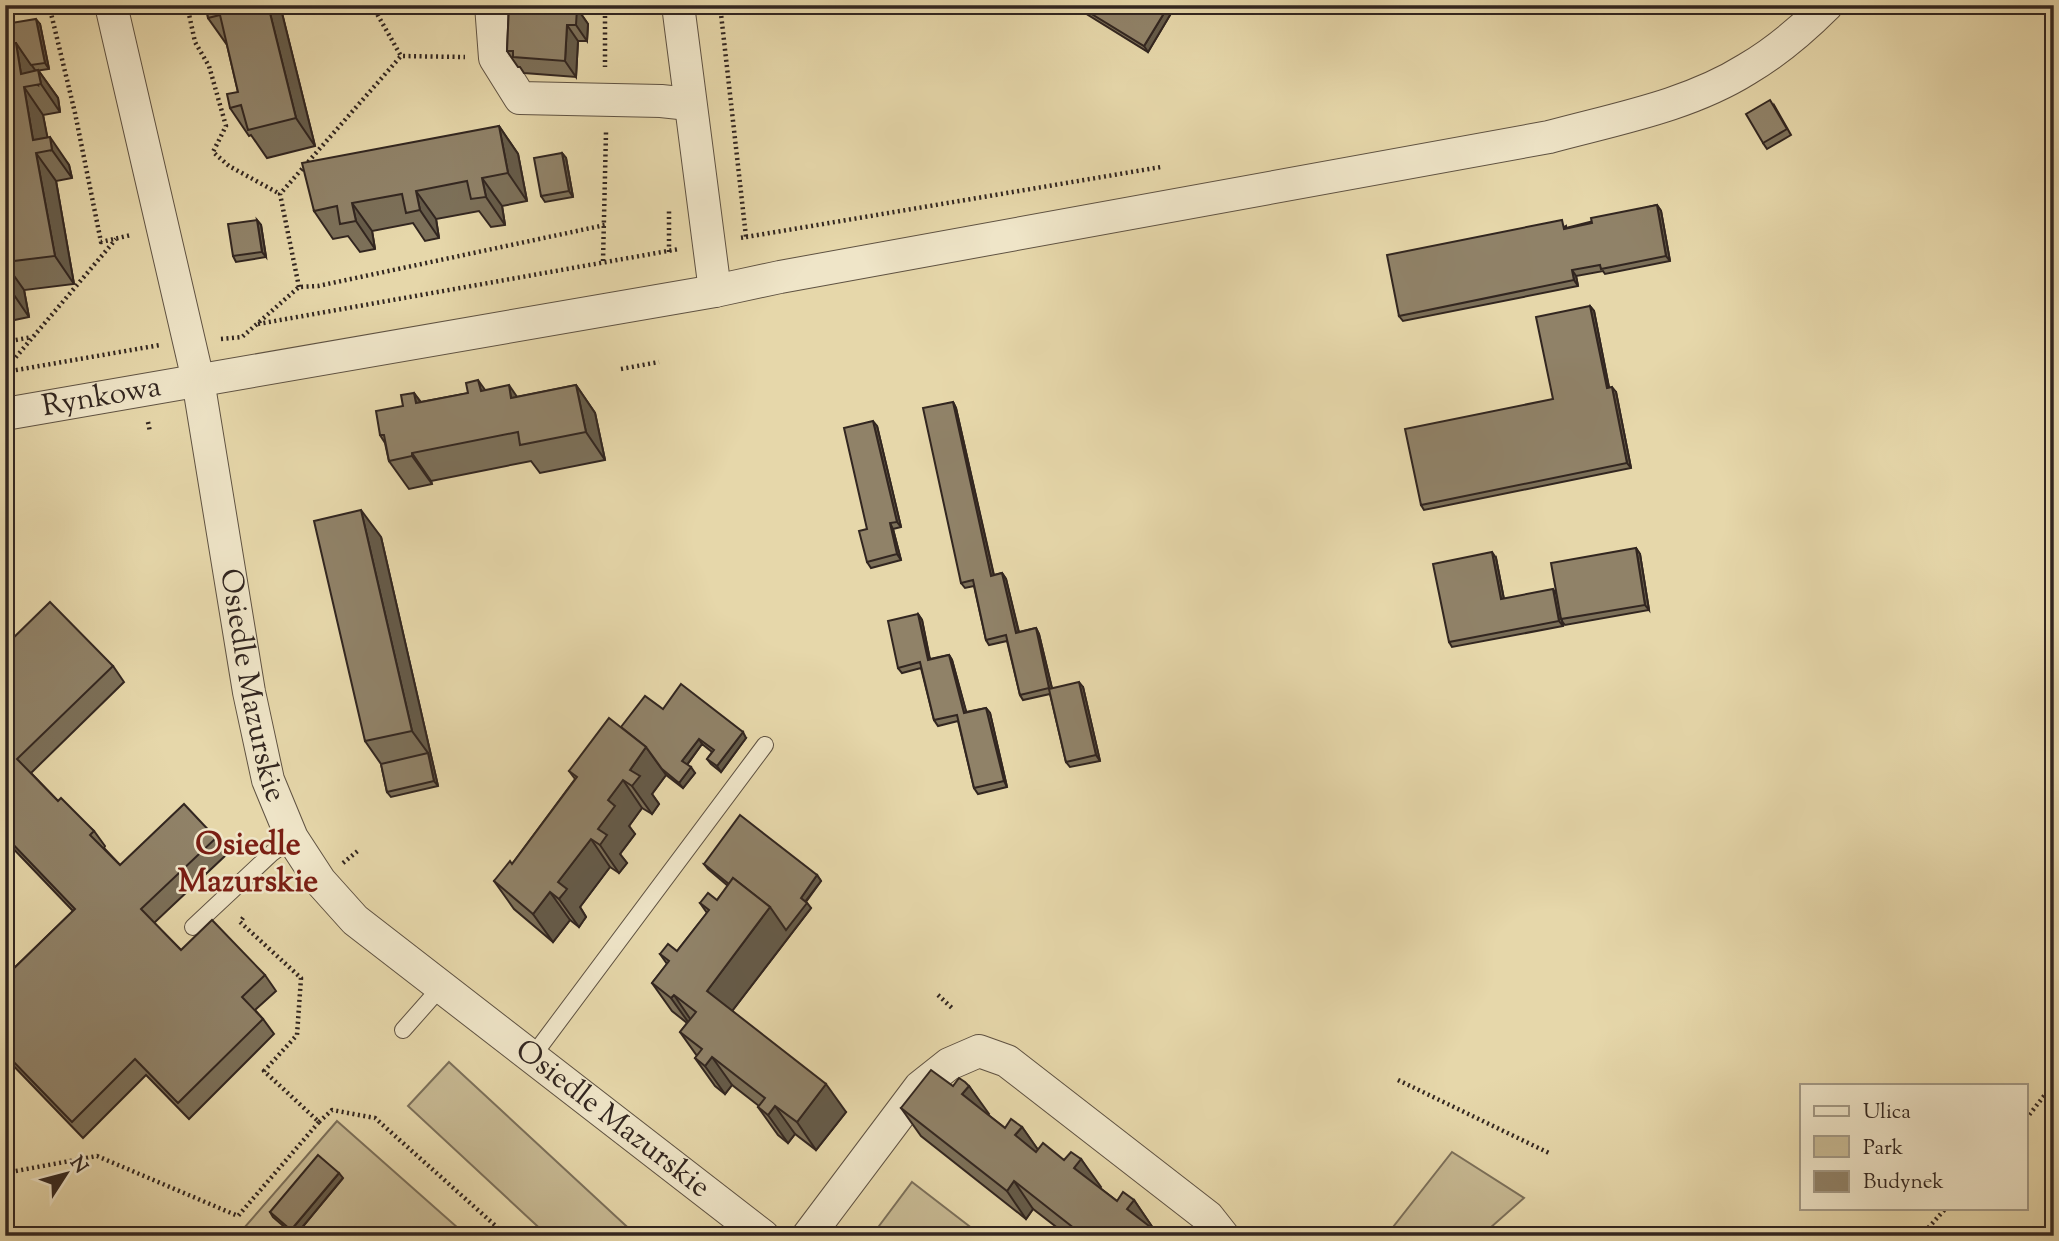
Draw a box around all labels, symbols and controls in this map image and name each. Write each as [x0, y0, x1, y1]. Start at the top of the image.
street label: Rynkowa [39, 366, 165, 429]
street label: Osiedle Mazurskie [208, 566, 296, 809]
district label: Osiedle Mazurskie [178, 823, 318, 906]
street label: Osiedle Mazurskie [505, 1030, 719, 1209]
legend [1800, 1084, 2028, 1210]
text: Ulica [1863, 1098, 1911, 1128]
text: Park [1863, 1134, 1904, 1164]
north arrow [32, 1140, 102, 1210]
text: N [62, 1151, 93, 1180]
text: Budynek [1863, 1168, 1944, 1198]

